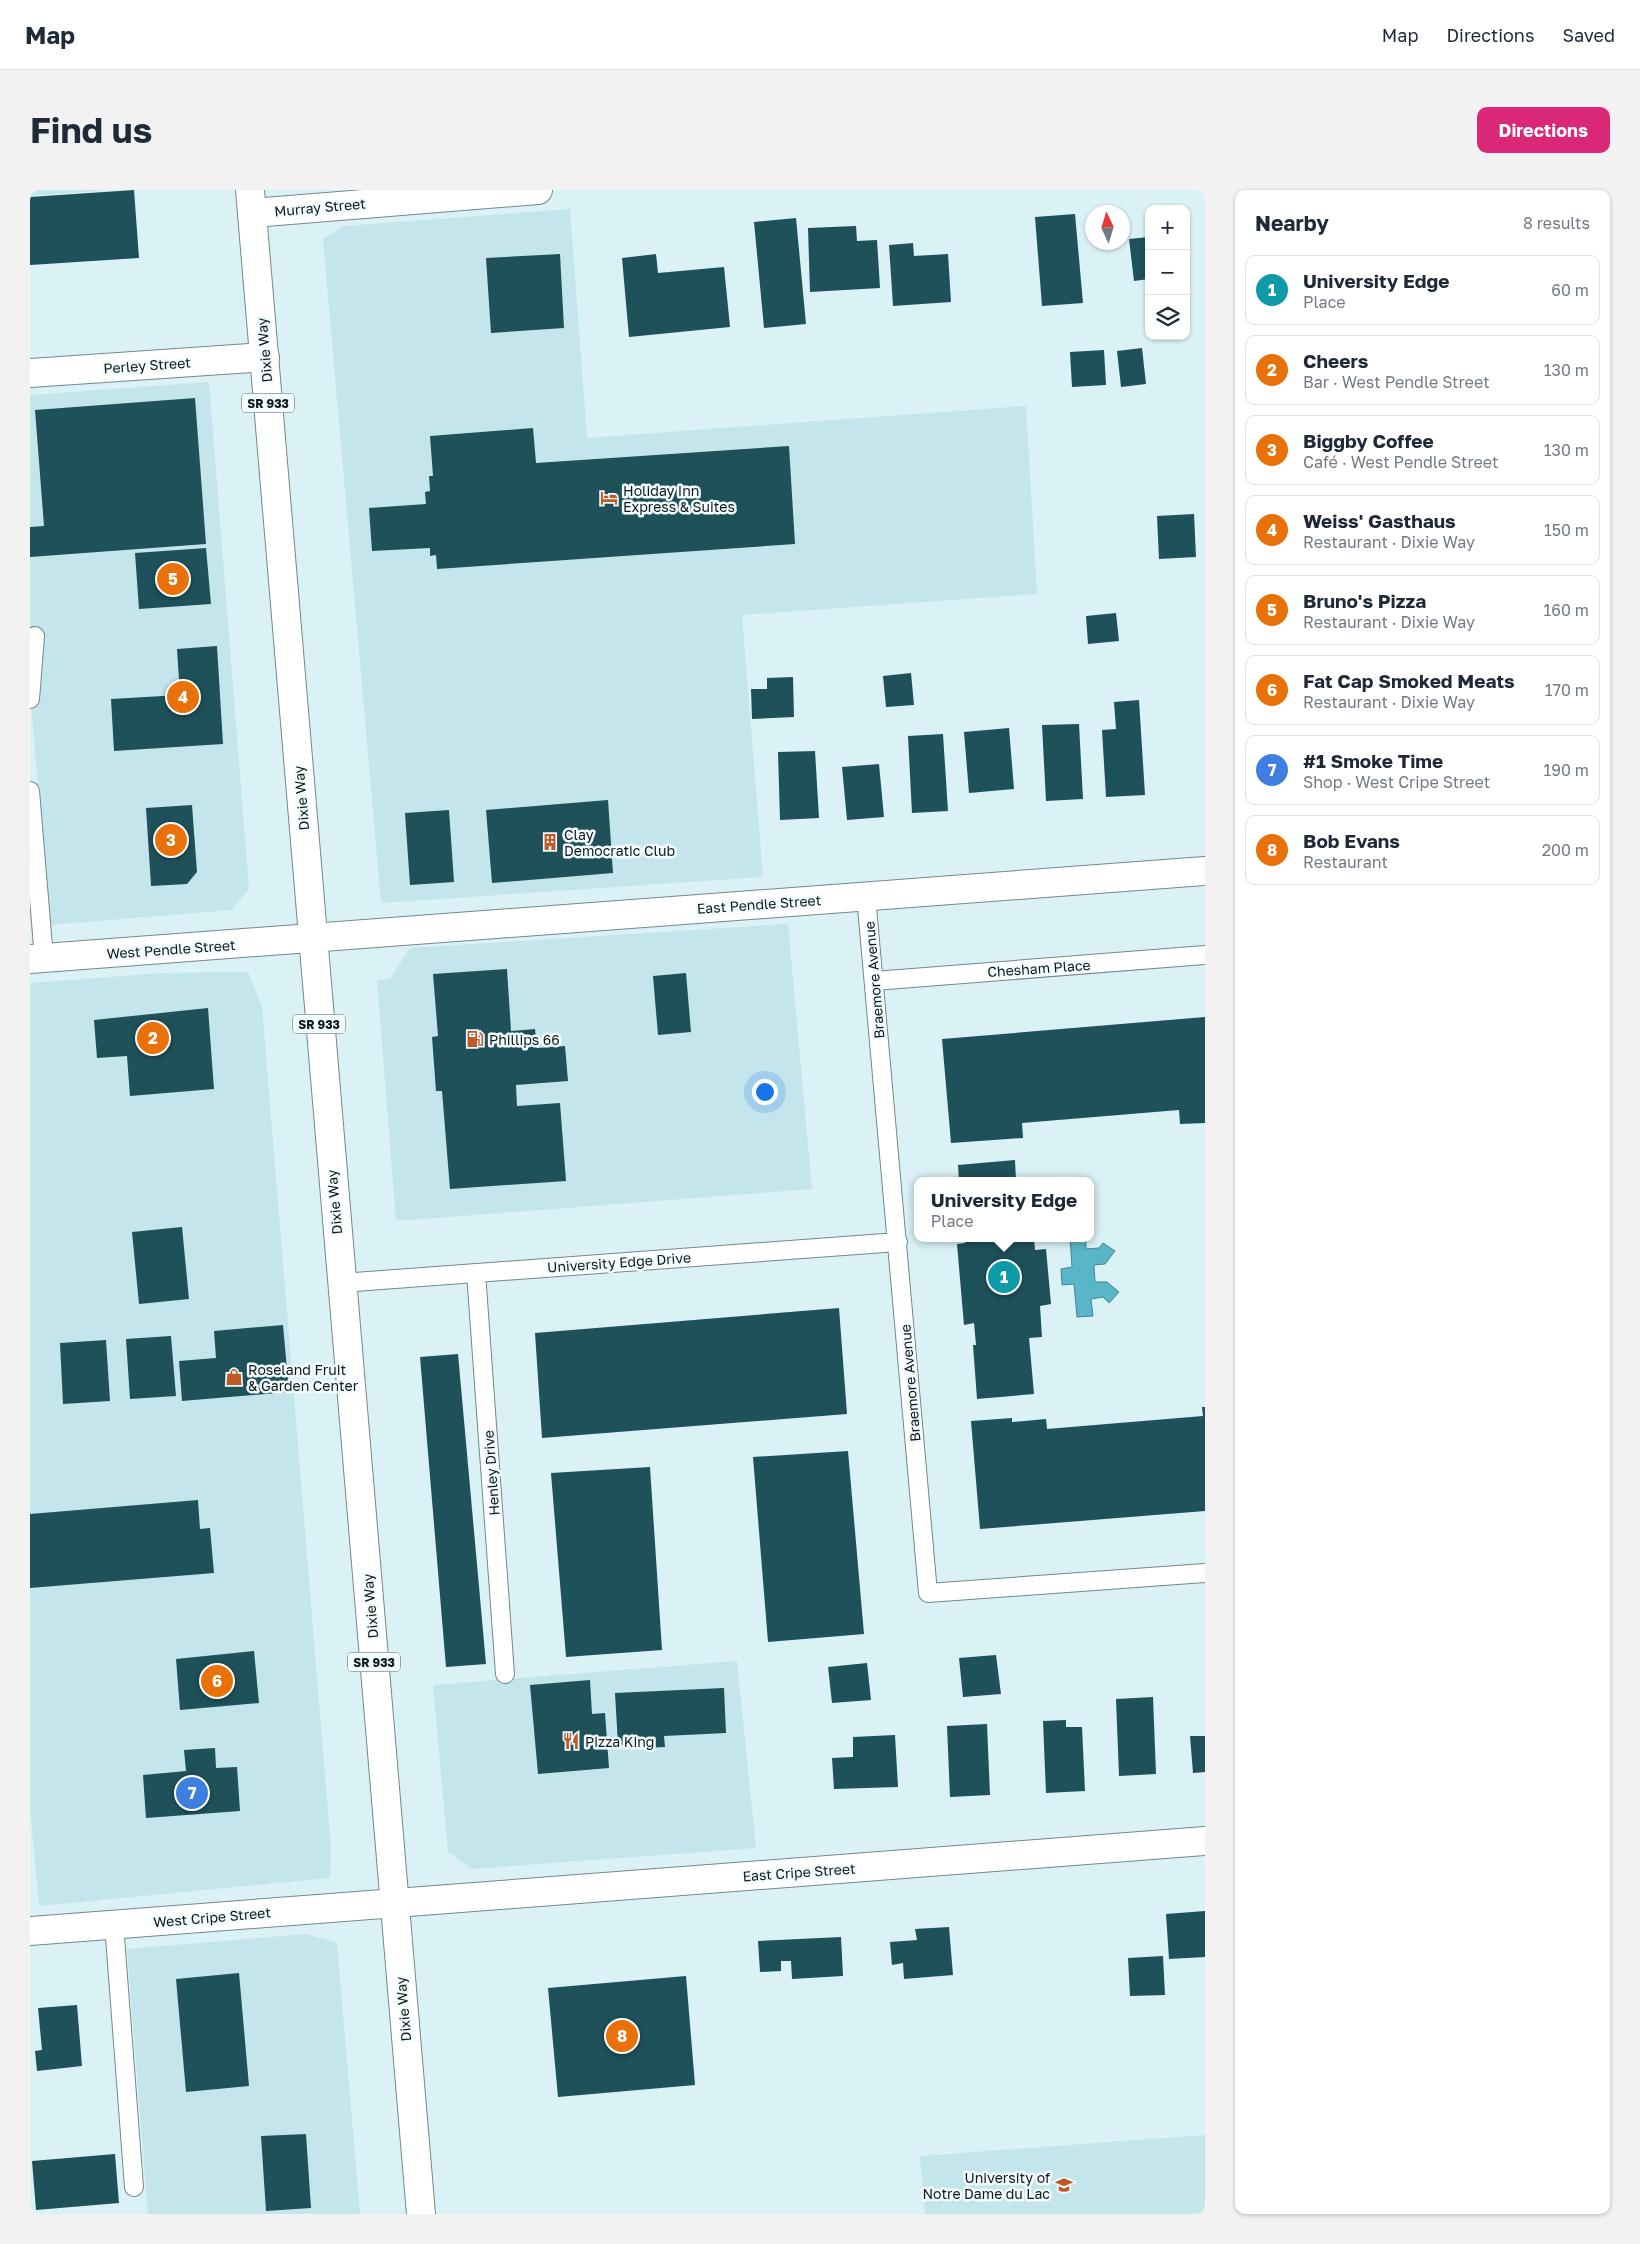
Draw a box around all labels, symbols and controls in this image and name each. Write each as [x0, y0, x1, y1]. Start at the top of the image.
text: Map [25, 20, 75, 49]
text: Map [1382, 24, 1418, 46]
text: Directions [1446, 24, 1534, 46]
text: Saved [1562, 24, 1615, 46]
button: Directions [1477, 107, 1610, 153]
text: Find us [30, 109, 152, 151]
street label: Murray Street [274, 195, 366, 219]
north arrow [1085, 205, 1130, 250]
map controls [1145, 205, 1190, 340]
button: + [1145, 205, 1190, 250]
text: Nearby [1255, 210, 1329, 236]
text: 8 results [1523, 213, 1590, 233]
button: − [1145, 250, 1190, 295]
text: University Edge [1303, 269, 1449, 292]
text: 1 [1268, 280, 1276, 300]
text: 60 m [1551, 280, 1589, 300]
text: Place [1303, 292, 1346, 312]
button: layers [1145, 295, 1190, 340]
street label: Dixie Way [253, 317, 275, 383]
text: Cheers [1303, 349, 1368, 372]
street label: Perley Street [103, 353, 191, 377]
text: 2 [1267, 360, 1277, 380]
text: 130 m [1544, 360, 1589, 380]
text: Bar · West Pendle Street [1303, 372, 1490, 392]
road number: SR 933 [242, 394, 294, 412]
text: Biggby Coffee [1303, 429, 1434, 452]
text: 3 [1267, 440, 1277, 460]
text: 130 m [1544, 440, 1589, 460]
text: Café · West Pendle Street [1303, 452, 1498, 472]
place label: Holiday Inn Express & Suites [623, 482, 735, 515]
hotel icon: Holiday Inn Express & Suites [599, 488, 619, 508]
text: Weiss' Gasthaus [1303, 509, 1456, 532]
text: 4 [1267, 520, 1277, 540]
text: 150 m [1544, 520, 1589, 540]
text: Restaurant · Dixie Way [1303, 532, 1475, 552]
pin: 5 [157, 560, 189, 598]
text: Bruno's Pizza [1303, 589, 1426, 612]
text: 5 [1267, 600, 1277, 620]
text: 160 m [1543, 600, 1589, 620]
text: Restaurant · Dixie Way [1303, 612, 1475, 632]
text: Fat Cap Smoked Meats [1303, 669, 1515, 692]
pin: 4 [167, 678, 199, 716]
text: 6 [1267, 680, 1277, 700]
text: 170 m [1545, 680, 1589, 700]
text: Restaurant · Dixie Way [1303, 692, 1475, 712]
text: #1 Smoke Time [1303, 749, 1443, 772]
text: 7 [1268, 760, 1276, 780]
text: 190 m [1543, 760, 1589, 780]
street label: Dixie Way [290, 765, 312, 831]
text: Shop · West Cripe Street [1303, 772, 1490, 792]
pin: 3 [155, 821, 187, 859]
place label: Clay Democratic Club [564, 826, 675, 859]
text: Bob Evans [1303, 829, 1400, 852]
building icon: Clay Democratic Club [540, 832, 560, 852]
text: 8 [1267, 840, 1277, 860]
text: 200 m [1542, 840, 1589, 860]
text: Restaurant [1303, 852, 1388, 872]
street label: East Pendle Street [696, 891, 822, 917]
street label: Braemore Avenue [860, 921, 888, 1039]
street label: West Pendle Street [106, 936, 236, 962]
street label: Chesham Place [987, 956, 1091, 980]
road number: SR 933 [293, 1014, 345, 1034]
pin: 2 [137, 1019, 169, 1057]
fuel station icon: Phillips 66 [465, 1029, 485, 1049]
place label: Phillips 66 [489, 1031, 560, 1048]
your location [752, 1079, 778, 1105]
street label: Dixie Way [323, 1169, 345, 1235]
popup [914, 1177, 1094, 1242]
text: University Edge [931, 1188, 1077, 1211]
text: Place [931, 1211, 973, 1231]
street label: University Edge Drive [547, 1248, 691, 1276]
pin: 1 [988, 1258, 1020, 1296]
street label: Braemore Avenue [896, 1324, 924, 1442]
place label: Roseland Fruit & Garden Center [248, 1361, 359, 1394]
shop icon: Roseland Fruit & Garden Center [224, 1367, 244, 1387]
street label: Henley Drive [480, 1430, 502, 1516]
street label: Dixie Way [359, 1573, 381, 1639]
road number: SR 933 [348, 1652, 400, 1671]
pin: 6 [201, 1662, 233, 1700]
restaurant icon: Pizza King [561, 1731, 581, 1751]
place label: Pizza King [585, 1733, 654, 1750]
pin: 7 [176, 1774, 208, 1812]
street label: East Cripe Street [742, 1860, 856, 1884]
street label: West Cripe Street [153, 1903, 271, 1931]
street label: Dixie Way [392, 1976, 414, 2042]
pin: 8 [606, 2017, 638, 2055]
place label: University of Notre Dame du Lac [922, 2169, 1050, 2202]
school or university icon: University of Notre Dame du Lac [1054, 2175, 1074, 2195]

